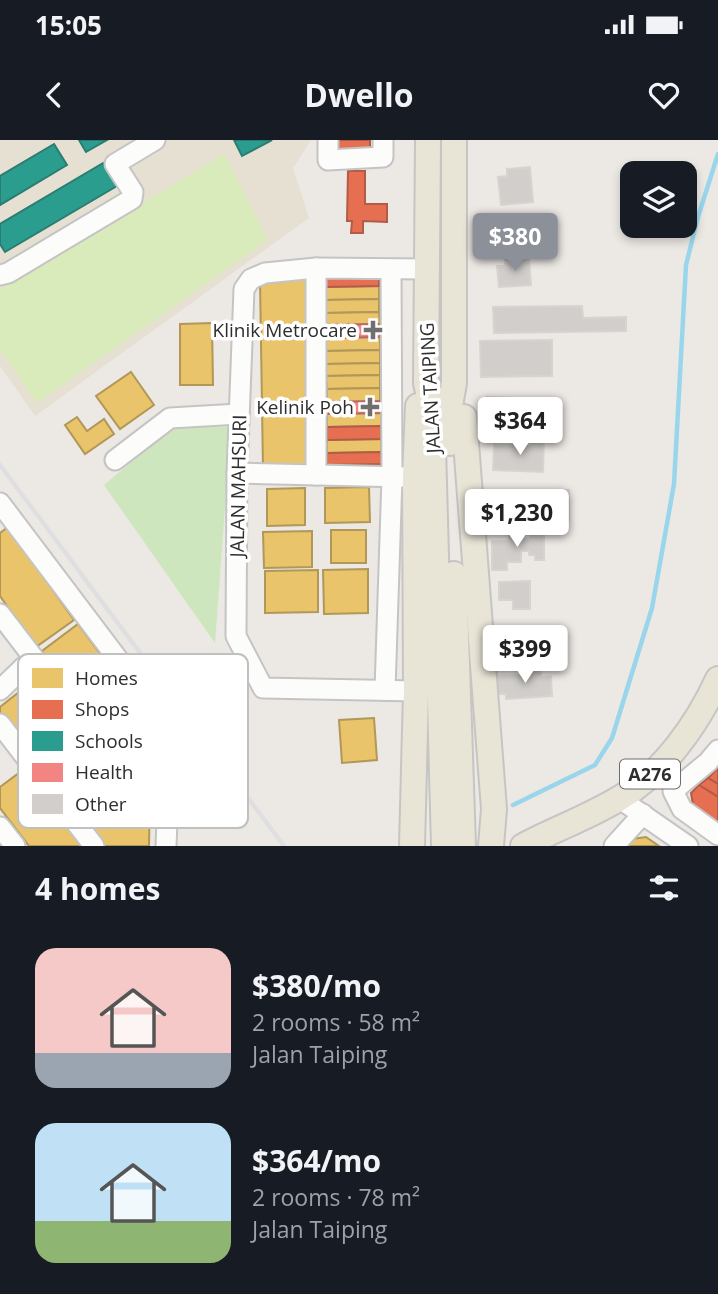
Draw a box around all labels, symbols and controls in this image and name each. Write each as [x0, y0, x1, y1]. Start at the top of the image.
text: 15:05 [35, 7, 102, 43]
text: Dwello [304, 73, 414, 116]
icon: back [35, 76, 73, 114]
icon: heart [645, 76, 683, 114]
map controls [620, 161, 697, 238]
button: layers [620, 161, 697, 238]
pin: $380 [474, 214, 556, 273]
text: $380 [489, 220, 541, 252]
place label: Klinik Metrocare [213, 317, 357, 343]
marker: Klinik Metrocare [363, 320, 383, 340]
street label: JALAN TAIPING [414, 322, 447, 456]
place label: Kelinik Poh [256, 394, 354, 420]
marker: Kelinik Poh [360, 397, 380, 417]
pin: $364 [479, 398, 561, 457]
text: $364 [494, 404, 546, 436]
street label: JALAN MAHSURI [224, 414, 252, 560]
pin: $1,230 [460, 490, 574, 549]
text: $1,230 [481, 496, 553, 528]
pin: $399 [484, 626, 566, 685]
text: $399 [499, 632, 551, 664]
legend [18, 654, 248, 828]
text: Homes [75, 665, 138, 691]
text: Shops [75, 696, 129, 722]
text: Schools [75, 728, 143, 754]
text: Health [75, 759, 133, 785]
road number: A276 [620, 760, 680, 788]
text: Other [75, 791, 127, 817]
text: 4 homes [35, 868, 160, 909]
icon: filters [645, 869, 683, 907]
text: $380/mo [252, 965, 381, 1006]
icon: home [91, 976, 175, 1060]
text: 2 rooms · 58 m² [252, 1006, 420, 1038]
text: Jalan Taiping [252, 1038, 387, 1070]
text: $364/mo [252, 1140, 381, 1181]
icon: home [91, 1151, 175, 1235]
text: 2 rooms · 78 m² [252, 1181, 420, 1213]
text: Jalan Taiping [252, 1213, 387, 1245]

